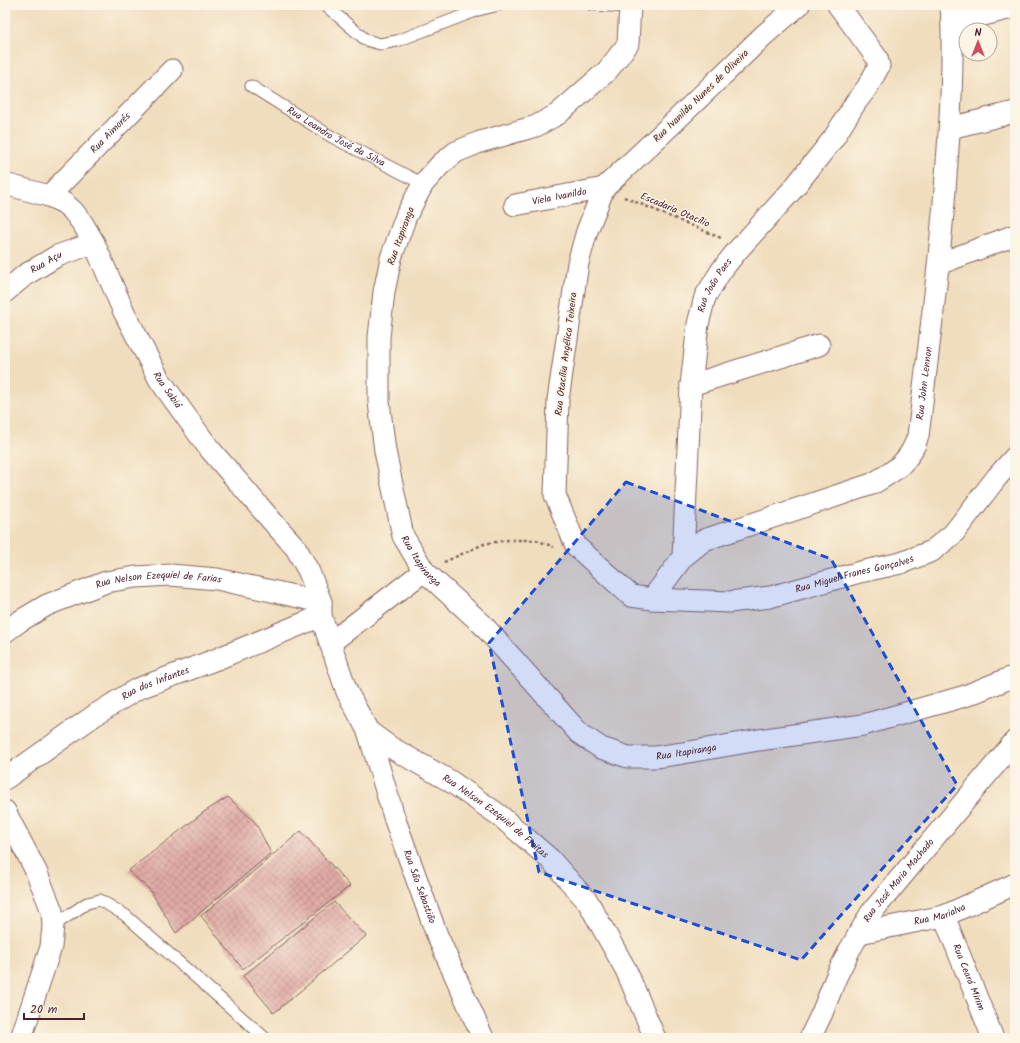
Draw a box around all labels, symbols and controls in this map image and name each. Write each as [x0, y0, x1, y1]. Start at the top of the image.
north arrow [958, 22, 998, 62]
text: N [975, 24, 982, 42]
street label: Rua Ivanildo Nunes de Oliveira [649, 45, 753, 146]
street label: Rua Leandro José da Silva [284, 102, 388, 171]
street label: Rua Aimorés [86, 108, 135, 157]
street label: Viela Ivanildo [531, 183, 588, 210]
street label: Escadaria Otacílio [638, 188, 713, 232]
street label: Rua Itapiranga [383, 204, 419, 267]
street label: Rua Açu [27, 247, 64, 278]
street label: Rua João Paes [693, 254, 737, 314]
street label: Rua Otacília Angélica Teixeira [550, 291, 582, 417]
street label: Rua John Lennon [912, 346, 937, 421]
street label: Rua Sabiá [149, 369, 186, 413]
street label: Rua Itapiranga [396, 532, 445, 591]
street label: Rua Miguel Franes Gonçalves [793, 551, 917, 598]
street label: Rua Nelson Ezequiel de Farias [93, 567, 224, 593]
street label: Rua dos Infantes [118, 662, 192, 705]
street label: Rua Itapiranga [655, 739, 718, 765]
street label: Rua Nelson Ezequiel de Freitas [439, 770, 553, 863]
street label: Rua José Maria Machado [859, 835, 939, 925]
street label: Rua São Sebastião [399, 848, 440, 926]
street label: Rua Marialva [912, 899, 969, 930]
street label: Rua Ceará Mirim [948, 942, 989, 1013]
scale bar [24, 995, 84, 1021]
text: 20 m [30, 1000, 58, 1019]

